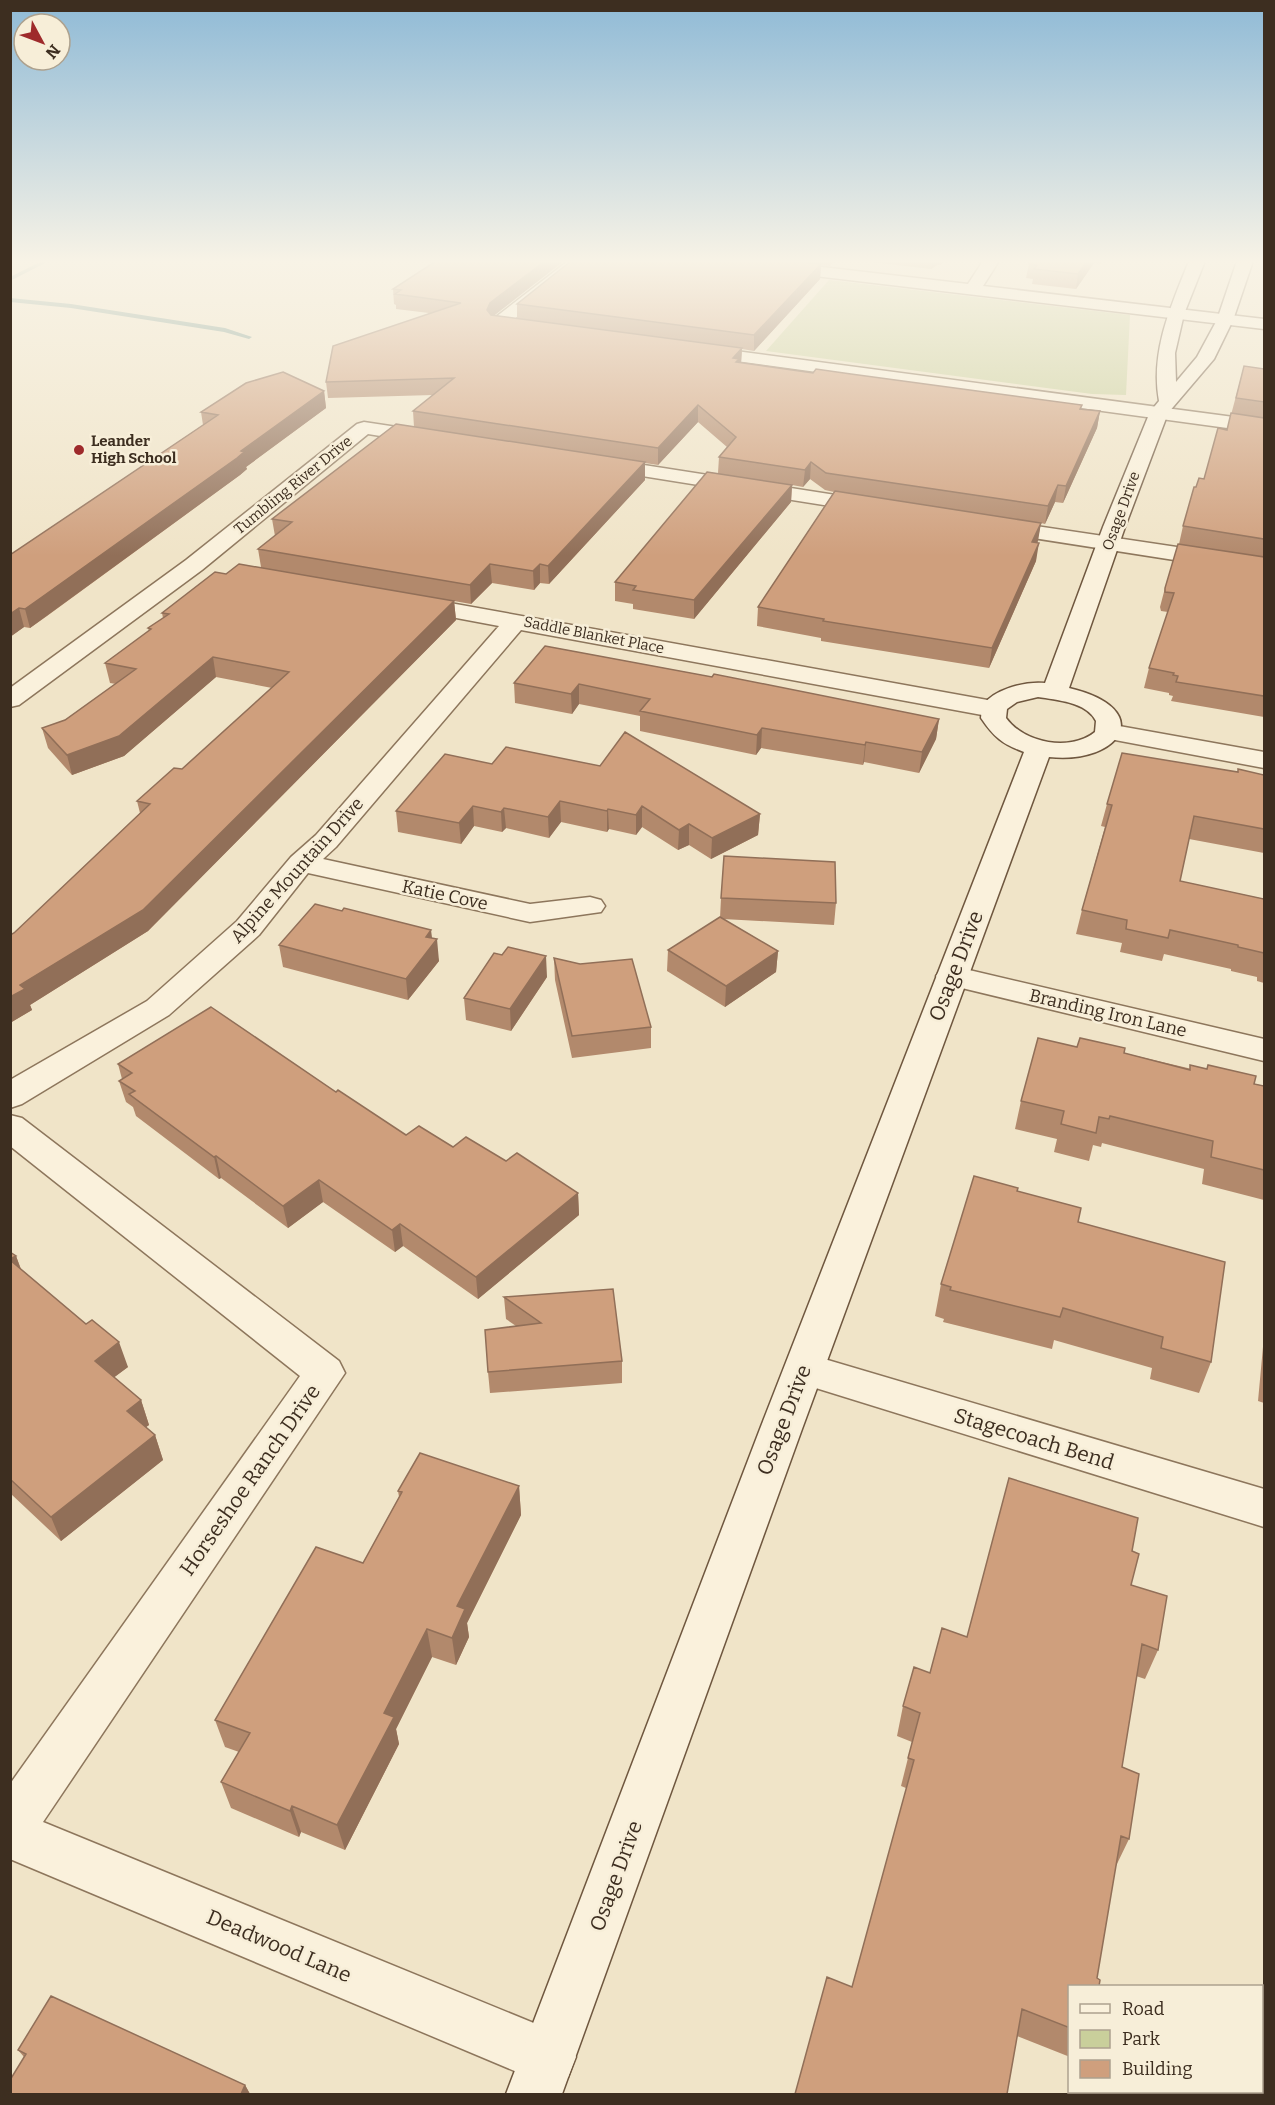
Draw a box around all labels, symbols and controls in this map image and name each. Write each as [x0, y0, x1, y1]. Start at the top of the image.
north arrow [12, 12, 72, 72]
text: N [42, 41, 64, 62]
place label: Leander High School [91, 432, 177, 467]
street label: Tumbling River Drive [230, 432, 356, 538]
marker: Leander High School [72, 443, 86, 457]
street label: Osage Drive [1098, 469, 1144, 553]
street label: Saddle Blanket Place [522, 613, 666, 657]
street label: Alpine Mountain Drive [226, 793, 368, 947]
street label: Katie Cove [400, 875, 490, 915]
street label: Osage Drive [923, 907, 989, 1025]
street label: Branding Iron Lane [1027, 984, 1189, 1042]
street label: Osage Drive [751, 1361, 817, 1479]
street label: Horseshoe Ranch Drive [174, 1379, 326, 1581]
street label: Stagecoach Bend [951, 1402, 1117, 1476]
street label: Osage Drive [584, 1817, 648, 1935]
street label: Deadwood Lane [203, 1904, 355, 1988]
legend [1068, 1985, 1263, 2093]
text: Road [1122, 1998, 1165, 2020]
text: Park [1122, 2028, 1161, 2050]
text: Building [1122, 2058, 1193, 2080]

